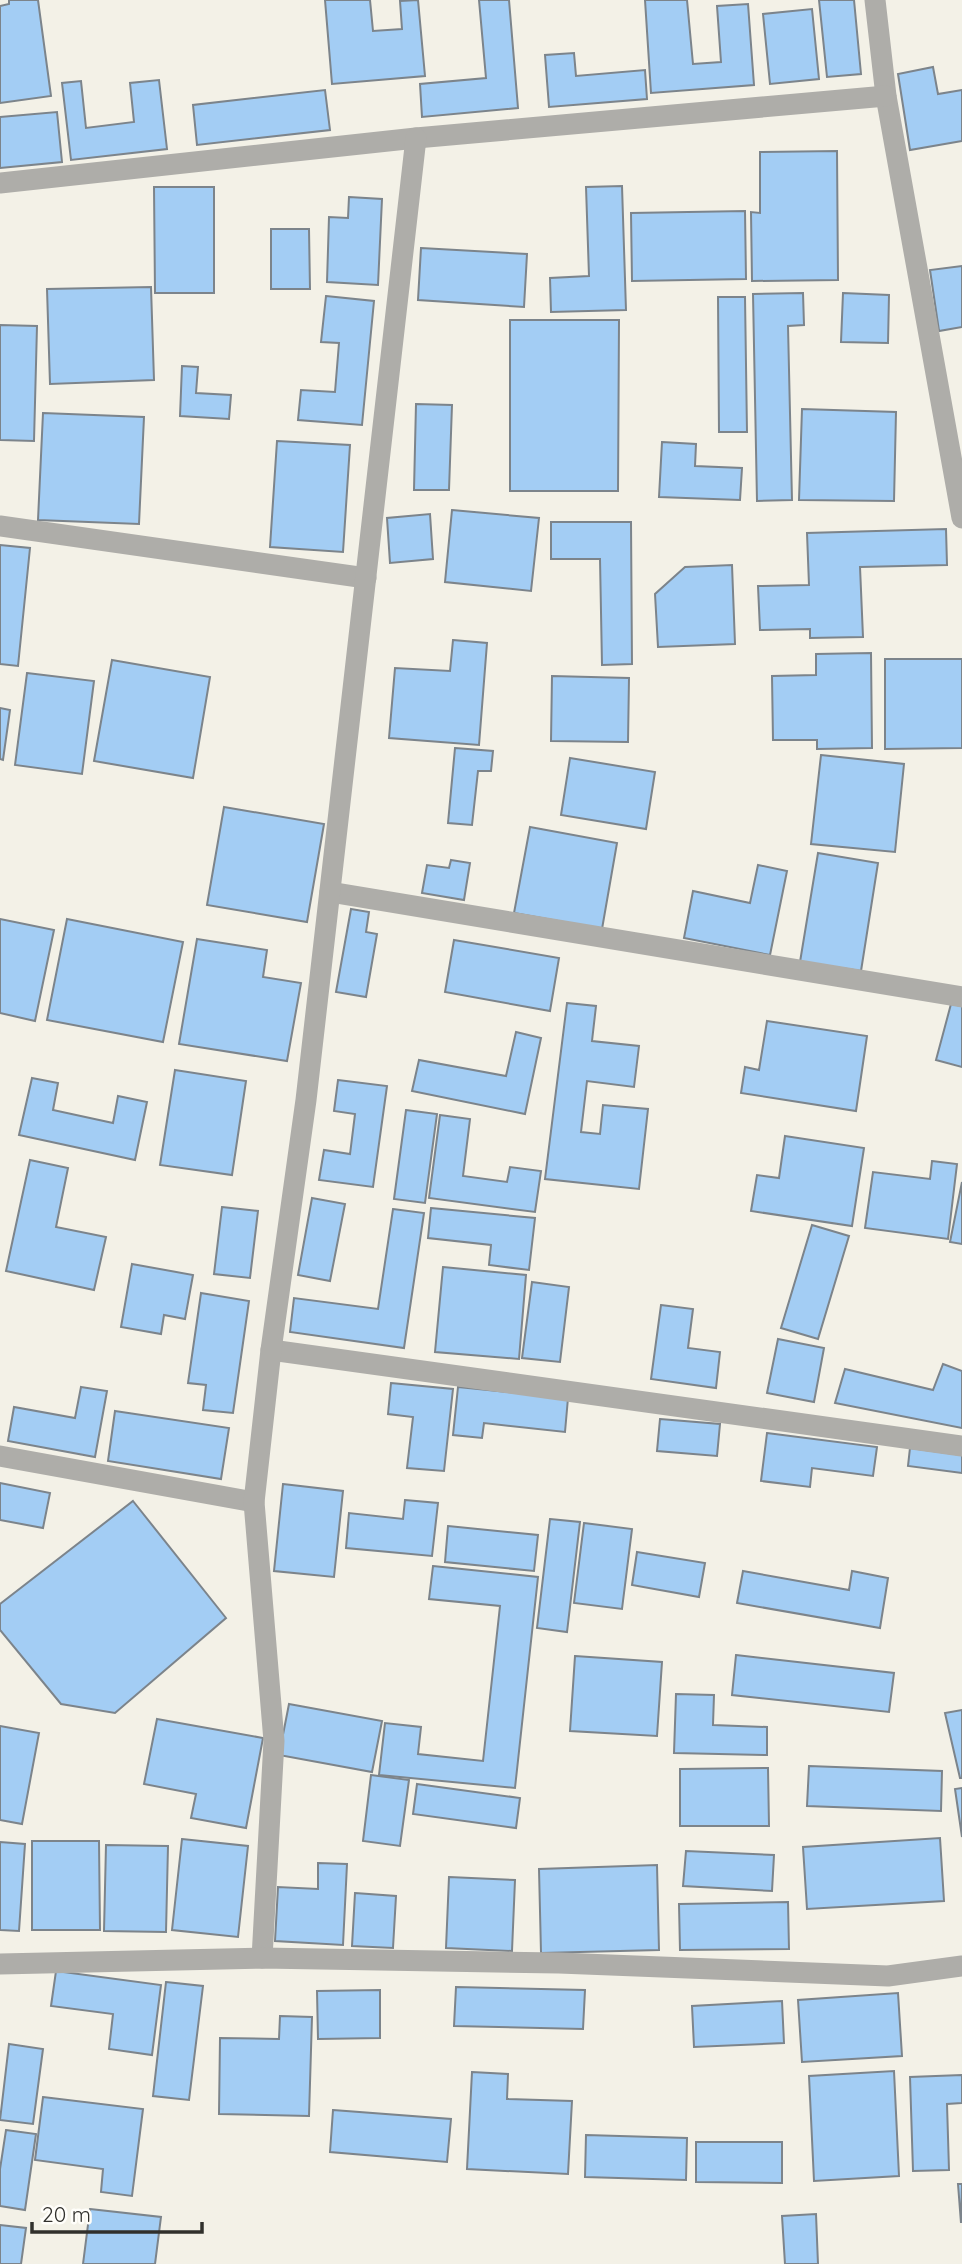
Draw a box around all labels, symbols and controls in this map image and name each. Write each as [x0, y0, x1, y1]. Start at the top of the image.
scale bar [32, 2190, 201, 2234]
text: 20 m [42, 2201, 91, 2227]

